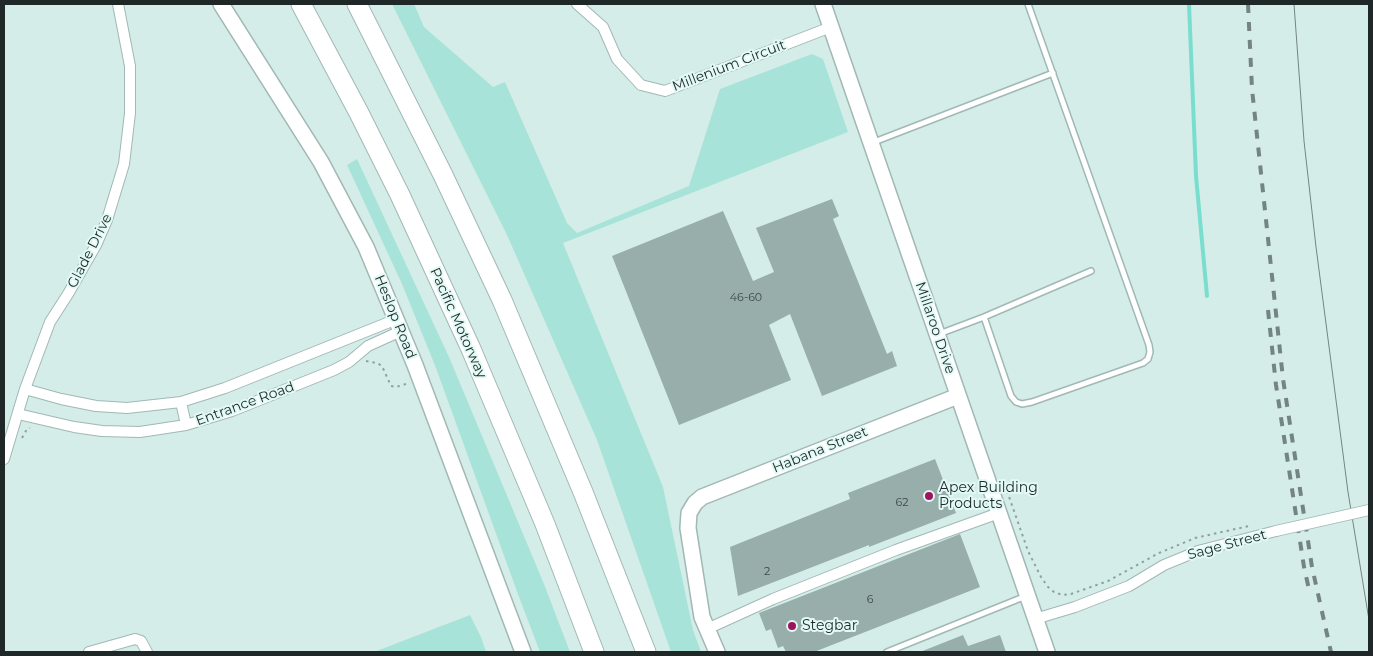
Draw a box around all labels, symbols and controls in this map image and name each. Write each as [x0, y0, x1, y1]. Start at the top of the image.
street label: Millenium Circuit [670, 37, 788, 95]
street label: Glade Drive [64, 211, 116, 291]
street label: Pacific Motorway [426, 265, 490, 381]
street label: Heslop Road [371, 273, 419, 361]
street label: Millaroo Drive [911, 280, 959, 376]
house number: 46-60 [730, 291, 762, 305]
street label: Entrance Road [193, 378, 297, 430]
street label: Habana Street [770, 423, 870, 477]
place label: Apex Building Products [939, 480, 1038, 512]
marker: Apex Building Products [923, 490, 935, 502]
house number: 62 [896, 496, 908, 510]
street label: Sage Street [1186, 526, 1268, 564]
house number: 2 [764, 565, 770, 579]
house number: 6 [867, 593, 873, 607]
place label: Stegbar [802, 618, 857, 634]
marker: Stegbar [786, 620, 798, 632]

